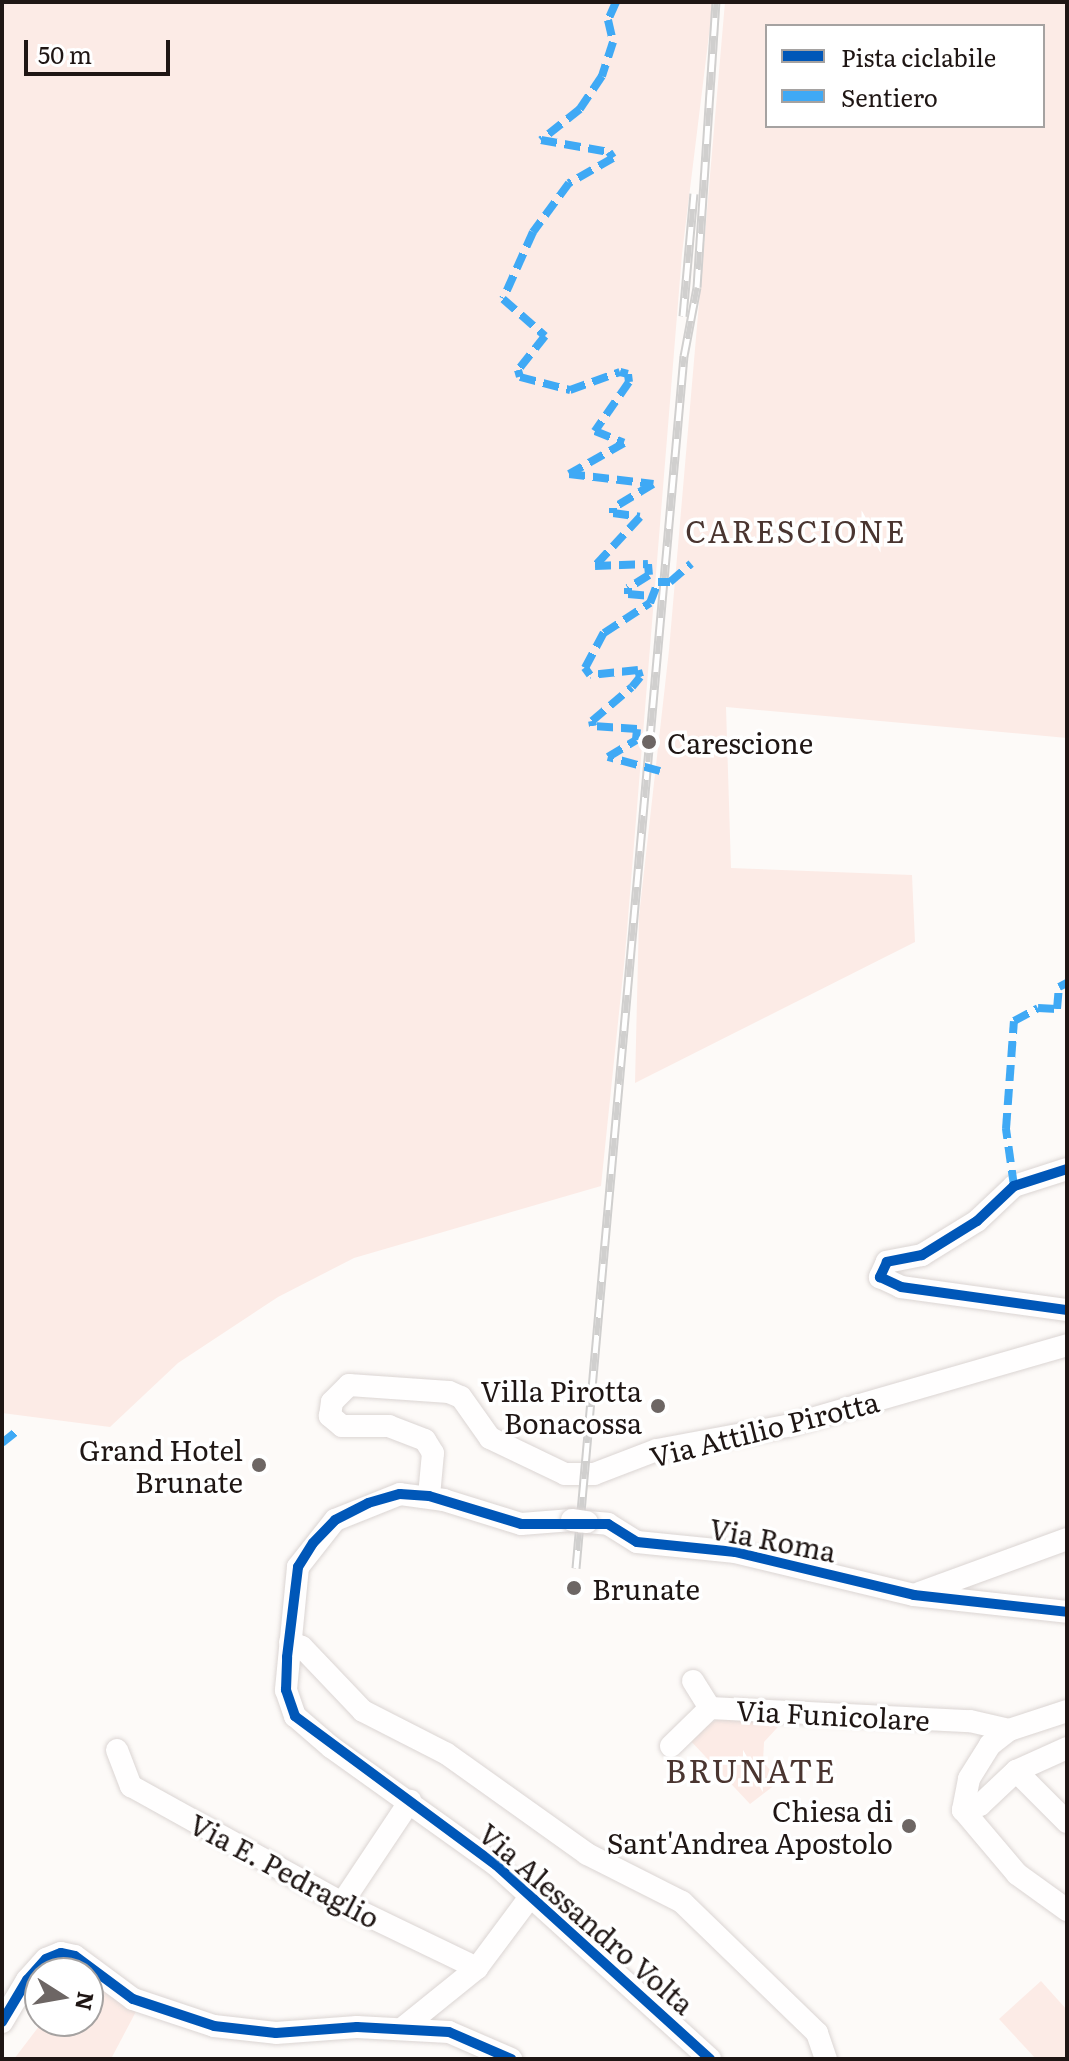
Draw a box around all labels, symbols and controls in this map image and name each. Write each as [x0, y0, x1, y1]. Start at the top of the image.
scale bar [28, 24, 174, 74]
legend [765, 24, 1045, 128]
text: 50 m [38, 36, 92, 71]
text: Pista ciclabile [841, 39, 996, 74]
text: Sentiero [841, 79, 938, 114]
district label: CARESCIONE [685, 512, 907, 548]
place label: Carescione [667, 725, 813, 759]
marker: Carescione [638, 731, 660, 753]
place label: Villa Pirotta Bonacossa [480, 1373, 642, 1439]
street label: Via Attilio Pirotta [646, 1383, 882, 1473]
marker: Villa Pirotta Bonacossa [649, 1397, 667, 1415]
place label: Grand Hotel Brunate [79, 1432, 243, 1498]
marker: Grand Hotel Brunate [250, 1456, 268, 1474]
street label: Via Roma [707, 1510, 839, 1568]
place label: Brunate [592, 1571, 700, 1605]
marker: Brunate [563, 1577, 585, 1599]
street label: Via Funicolare [735, 1692, 931, 1736]
district label: BRUNATE [665, 1750, 837, 1788]
place label: Chiesa di Sant'Andrea Apostolo [607, 1793, 893, 1859]
street label: Via E. Pedraglio [184, 1806, 386, 1934]
street label: Via Alessandro Volta [473, 1816, 701, 2020]
marker: Chiesa di Sant'Andrea Apostolo [900, 1817, 918, 1835]
north arrow [24, 1957, 104, 2037]
text: N [68, 1989, 104, 2014]

